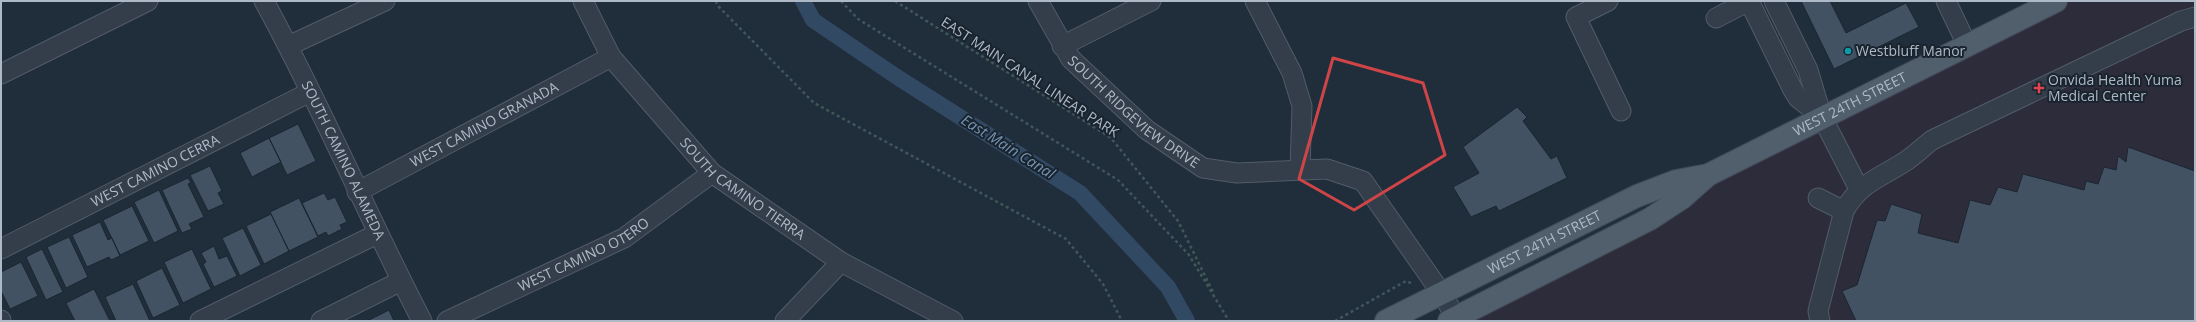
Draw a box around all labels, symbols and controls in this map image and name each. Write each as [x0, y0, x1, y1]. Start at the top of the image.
street label: EAST MAIN CANAL LINEAR PARK [938, 12, 1123, 142]
place label: Westbluff Manor [1856, 41, 1966, 60]
marker: Westbluff Manor [1843, 46, 1853, 56]
street label: SOUTH RIDGEVIEW DRIVE [1064, 51, 1204, 172]
street label: WEST 24TH STREET [1790, 67, 1910, 140]
place label: Onvida Health Yuma Medical Center [2048, 70, 2182, 105]
street label: SOUTH CAMINO ALAMEDA [298, 77, 390, 243]
street label: WEST CAMINO GRANADA [407, 77, 561, 171]
marker: Onvida Health Yuma Medical Center [2033, 82, 2045, 94]
water label: East Main Canal [958, 109, 1060, 184]
street label: WEST CAMINO CERRA [87, 130, 223, 211]
street label: SOUTH CAMINO TIERRA [676, 133, 809, 244]
street label: WEST 24TH STREET [1484, 205, 1605, 278]
street label: WEST CAMINO OTERO [515, 213, 653, 295]

